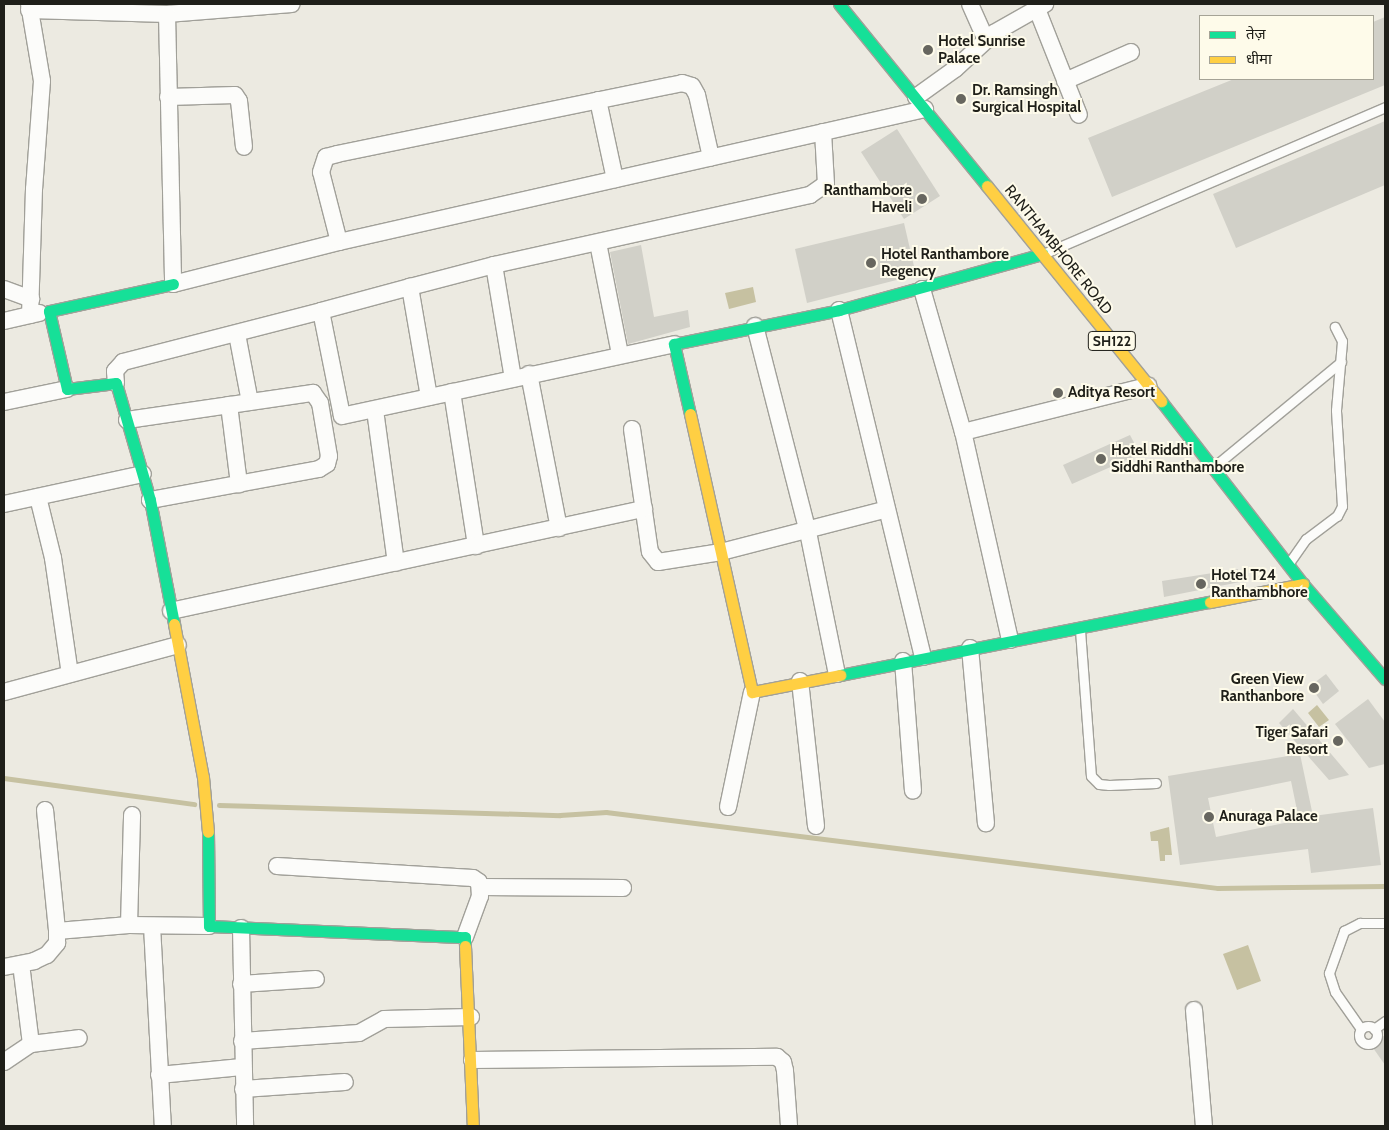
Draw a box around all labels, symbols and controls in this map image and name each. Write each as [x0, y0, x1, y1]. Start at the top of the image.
legend [1199, 15, 1374, 80]
text: तेज़ [1246, 25, 1266, 43]
place label: Hotel Sunrise Palace [938, 32, 1025, 67]
marker: Hotel Sunrise Palace [922, 44, 934, 56]
text: धीमा [1246, 50, 1272, 68]
place label: Dr. Ramsingh Surgical Hospital [972, 81, 1081, 116]
marker: Dr. Ramsingh Surgical Hospital [954, 92, 968, 106]
place label: Ranthambore Haveli [823, 181, 912, 216]
street label: RANTHAMBHORE ROAD [1000, 182, 1116, 318]
marker: Ranthambore Haveli [916, 193, 928, 205]
place label: Hotel Ranthambore Regency [881, 245, 1009, 280]
marker: Hotel Ranthambore Regency [865, 257, 877, 269]
road number: SH122 [1087, 330, 1137, 352]
place label: Aditya Resort [1068, 384, 1155, 402]
marker: Aditya Resort [1052, 387, 1064, 399]
place label: Hotel Riddhi Siddhi Ranthambore [1111, 441, 1244, 476]
marker: Hotel Riddhi Siddhi Ranthambore [1095, 453, 1107, 465]
place label: Hotel T24 Ranthambhore [1211, 566, 1308, 601]
marker: Hotel T24 Ranthambhore [1195, 578, 1207, 590]
place label: Green View Ranthanbore [1220, 670, 1304, 705]
marker: Green View Ranthanbore [1308, 682, 1320, 694]
place label: Tiger Safari Resort [1256, 723, 1328, 758]
marker: Tiger Safari Resort [1332, 735, 1344, 747]
place label: Anuraga Palace [1219, 808, 1318, 826]
marker: Anuraga Palace [1203, 811, 1215, 823]

